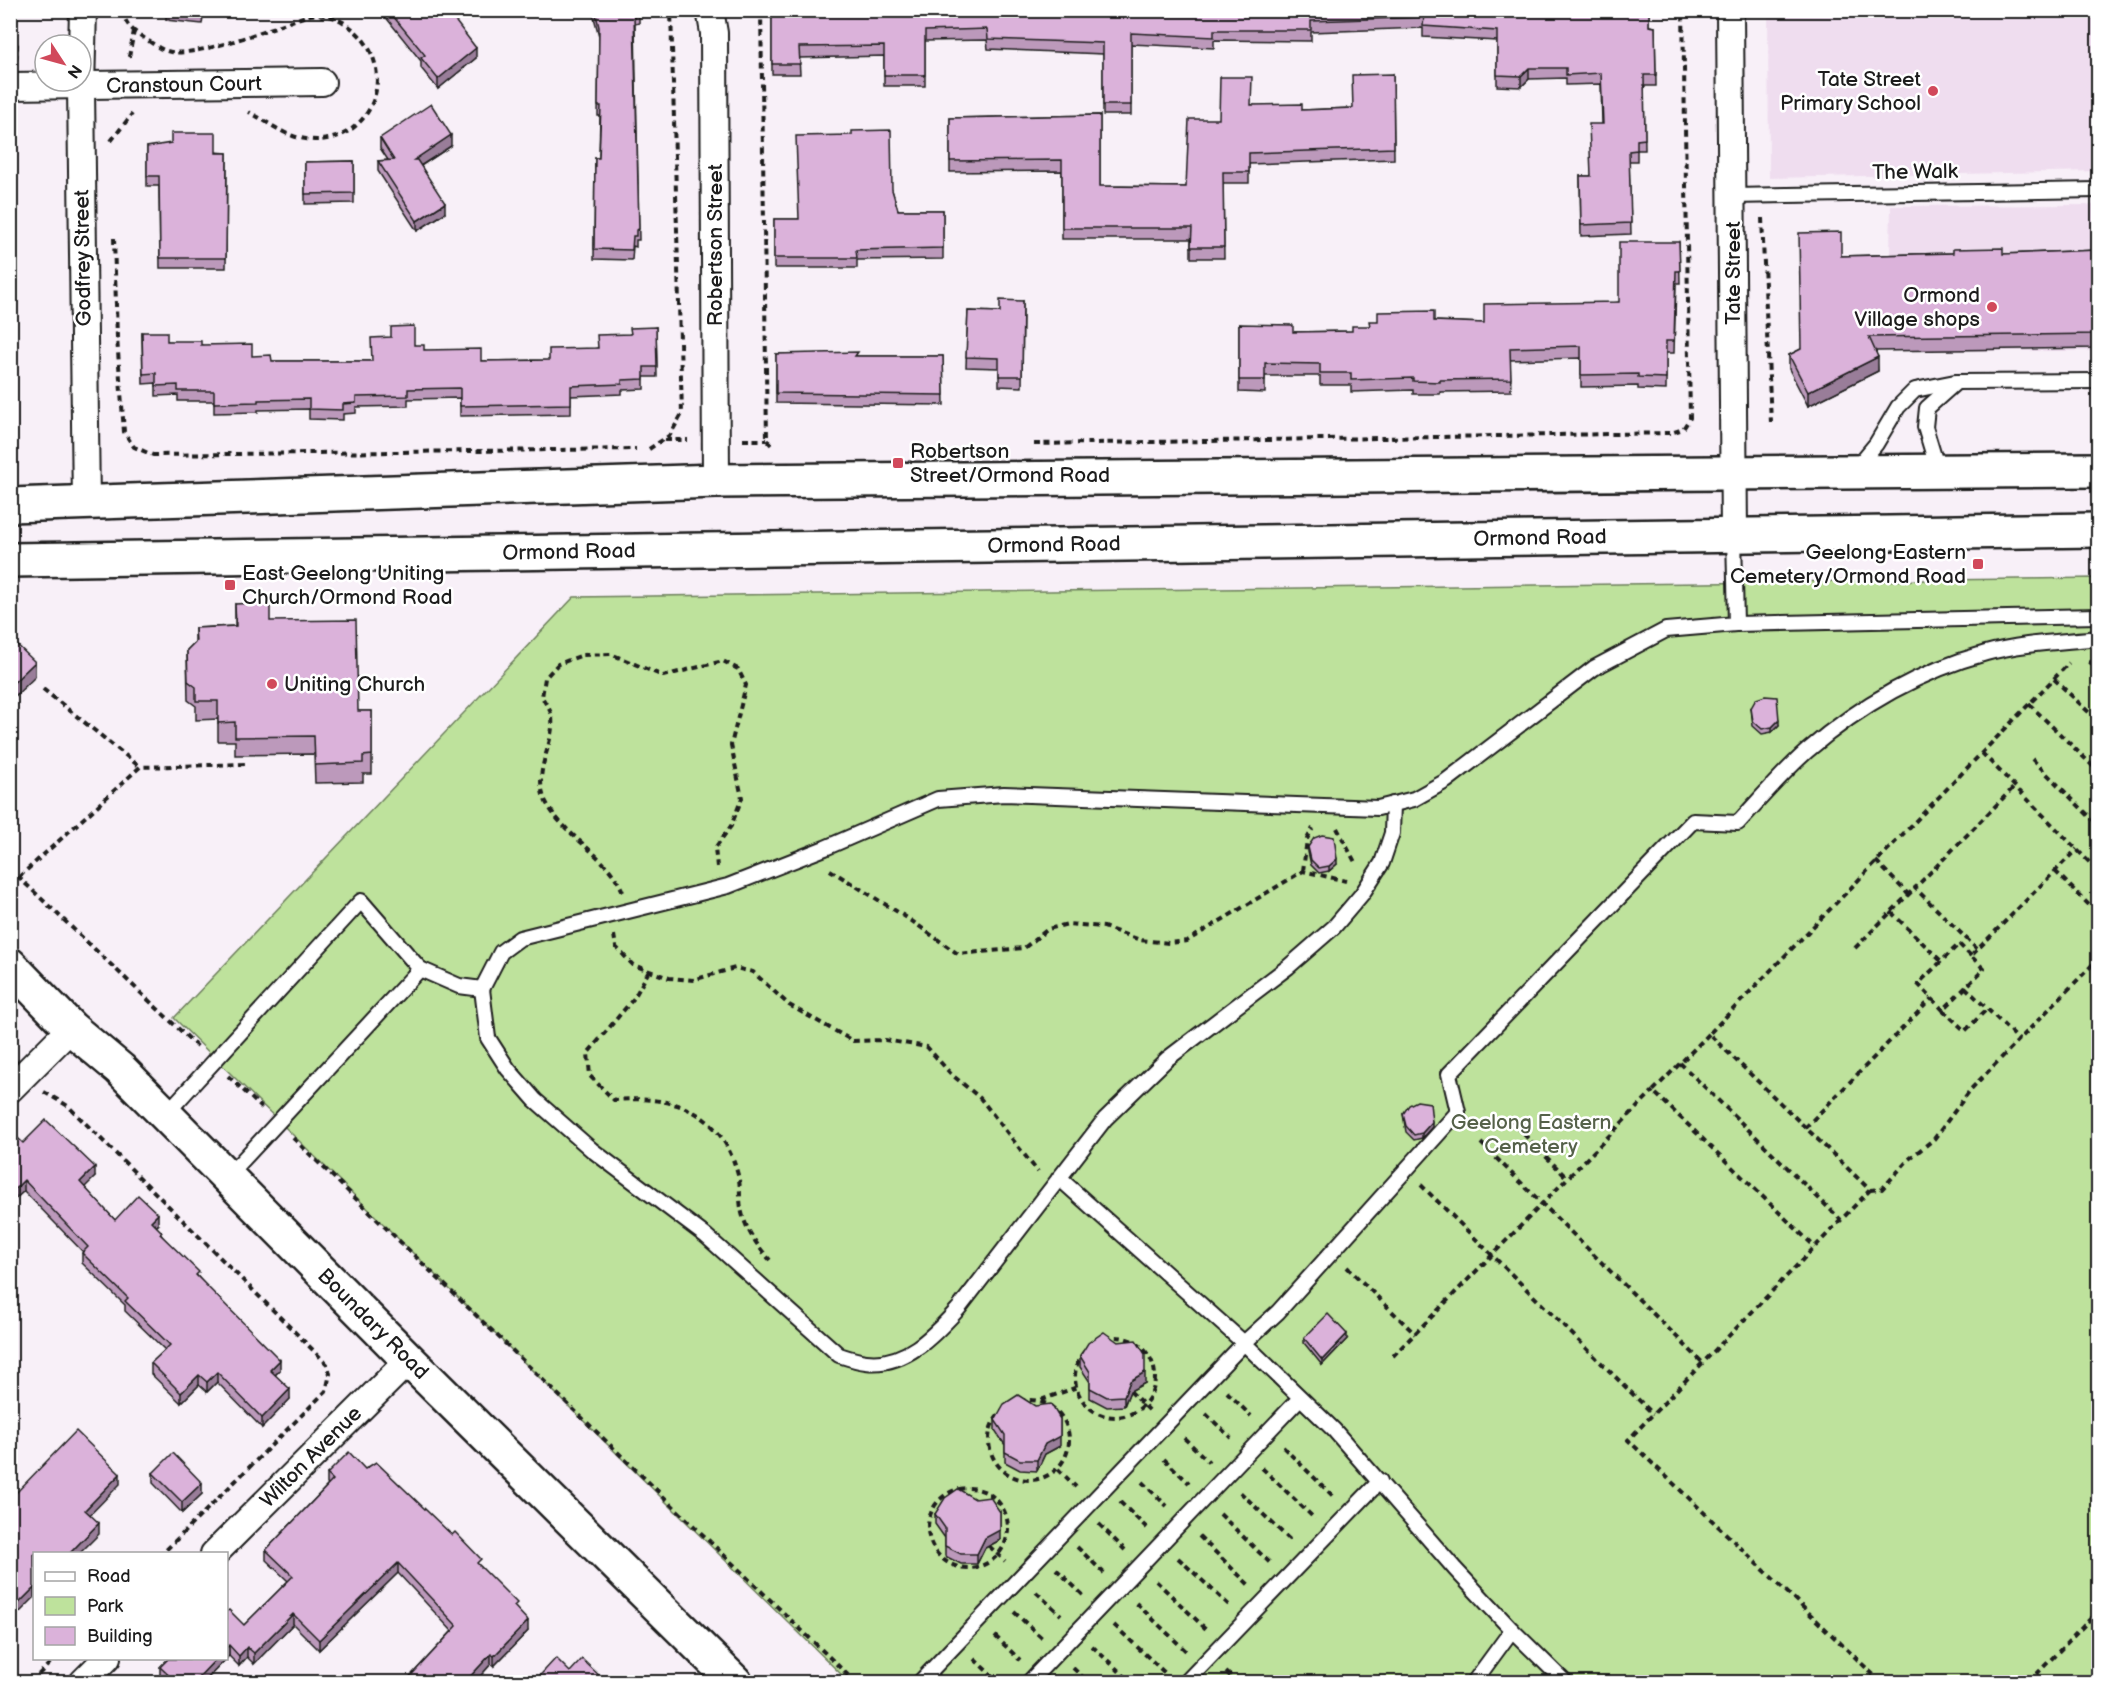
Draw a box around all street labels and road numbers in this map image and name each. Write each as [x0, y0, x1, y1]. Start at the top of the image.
street label: Cranstoun Court [106, 71, 263, 99]
street label: The Walk [1872, 159, 1959, 185]
street label: Robertson Street [703, 163, 728, 326]
street label: Godfrey Street [69, 189, 97, 327]
street label: Tate Street [1721, 221, 1746, 325]
street label: Ormond Road [1473, 524, 1607, 552]
street label: Ormond Road [987, 531, 1121, 559]
street label: Ormond Road [502, 538, 636, 566]
street label: Boundary Road [312, 1263, 434, 1385]
street label: Wilton Avenue [255, 1401, 367, 1513]

